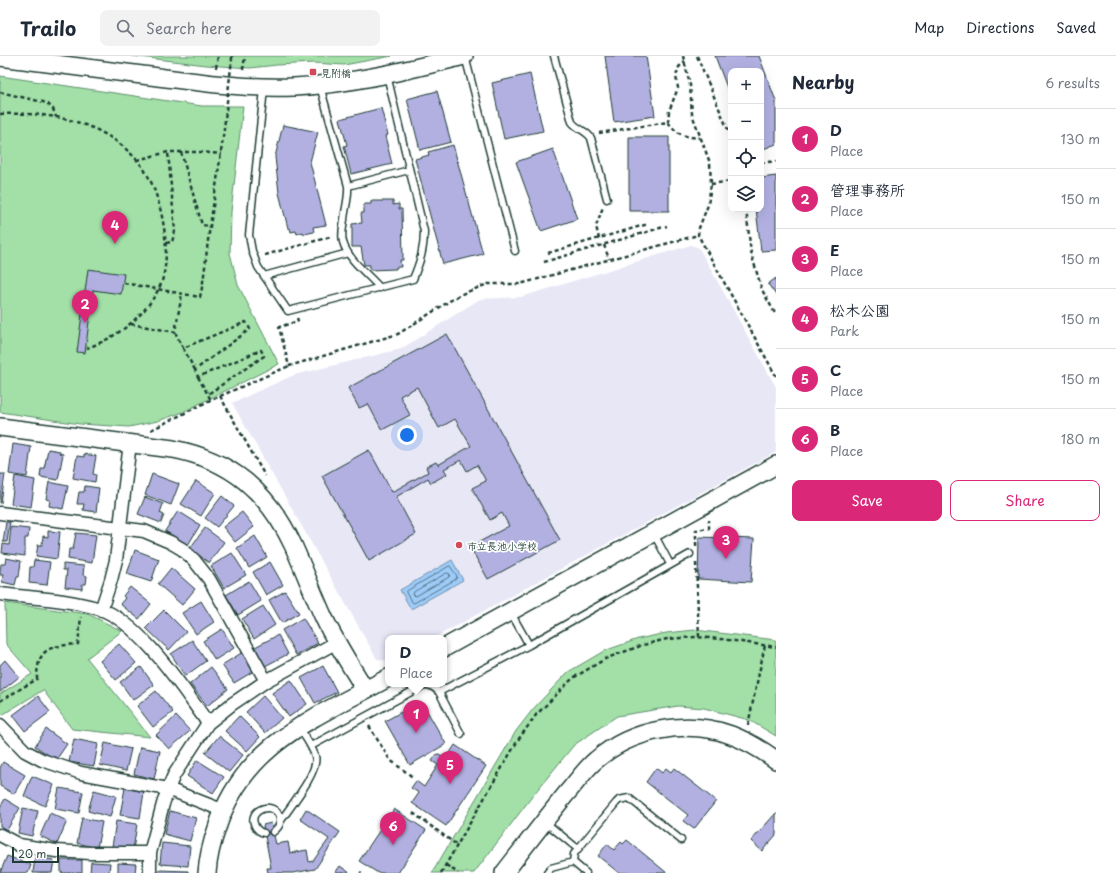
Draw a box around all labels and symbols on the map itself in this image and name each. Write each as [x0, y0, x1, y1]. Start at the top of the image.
place label: 見附橋 [321, 65, 351, 80]
marker: 見附橋 [308, 67, 318, 77]
pin: 4 [102, 211, 128, 244]
pin: 2 [72, 290, 98, 323]
your location [397, 425, 417, 445]
pin: 3 [713, 526, 739, 559]
place label: 市立長池小学校 [467, 538, 537, 553]
marker: 市立長池小学校 [454, 540, 464, 550]
pin: 1 [403, 700, 429, 733]
pin: 5 [437, 751, 463, 784]
pin: 6 [380, 812, 406, 845]
scale bar [12, 845, 59, 864]

